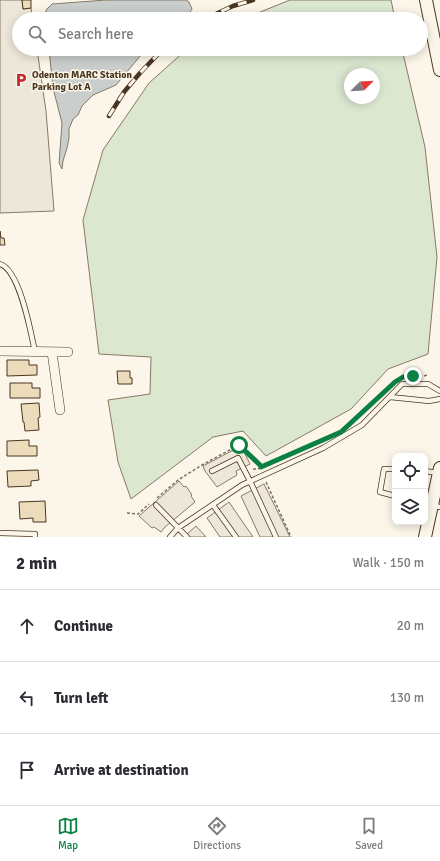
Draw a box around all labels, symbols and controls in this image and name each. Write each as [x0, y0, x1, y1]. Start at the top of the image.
search box [12, 12, 428, 56]
icon: search [26, 23, 48, 45]
text: Search here [58, 25, 134, 43]
north arrow [344, 68, 380, 104]
place label: Odenton MARC Station Parking Lot A [32, 69, 132, 93]
parking icon: Odenton MARC Station Parking Lot A [13, 72, 29, 88]
route end [404, 367, 422, 385]
route start [230, 436, 248, 454]
map controls [392, 453, 428, 525]
button: locate [392, 453, 428, 489]
button: layers [392, 489, 428, 525]
text: 2 min [16, 553, 57, 574]
text: Walk · 150 m [353, 555, 424, 571]
icon: ahead [16, 615, 38, 637]
text: Continue [54, 617, 113, 635]
text: 20 m [397, 618, 424, 634]
icon: left [16, 687, 38, 709]
text: Turn left [54, 689, 108, 707]
text: 130 m [390, 690, 424, 706]
icon: arrive [16, 759, 38, 781]
text: Arrive at destination [54, 761, 189, 779]
tab: Map [57, 815, 79, 852]
tab: Directions [193, 815, 241, 852]
tab: Saved [355, 815, 383, 852]

